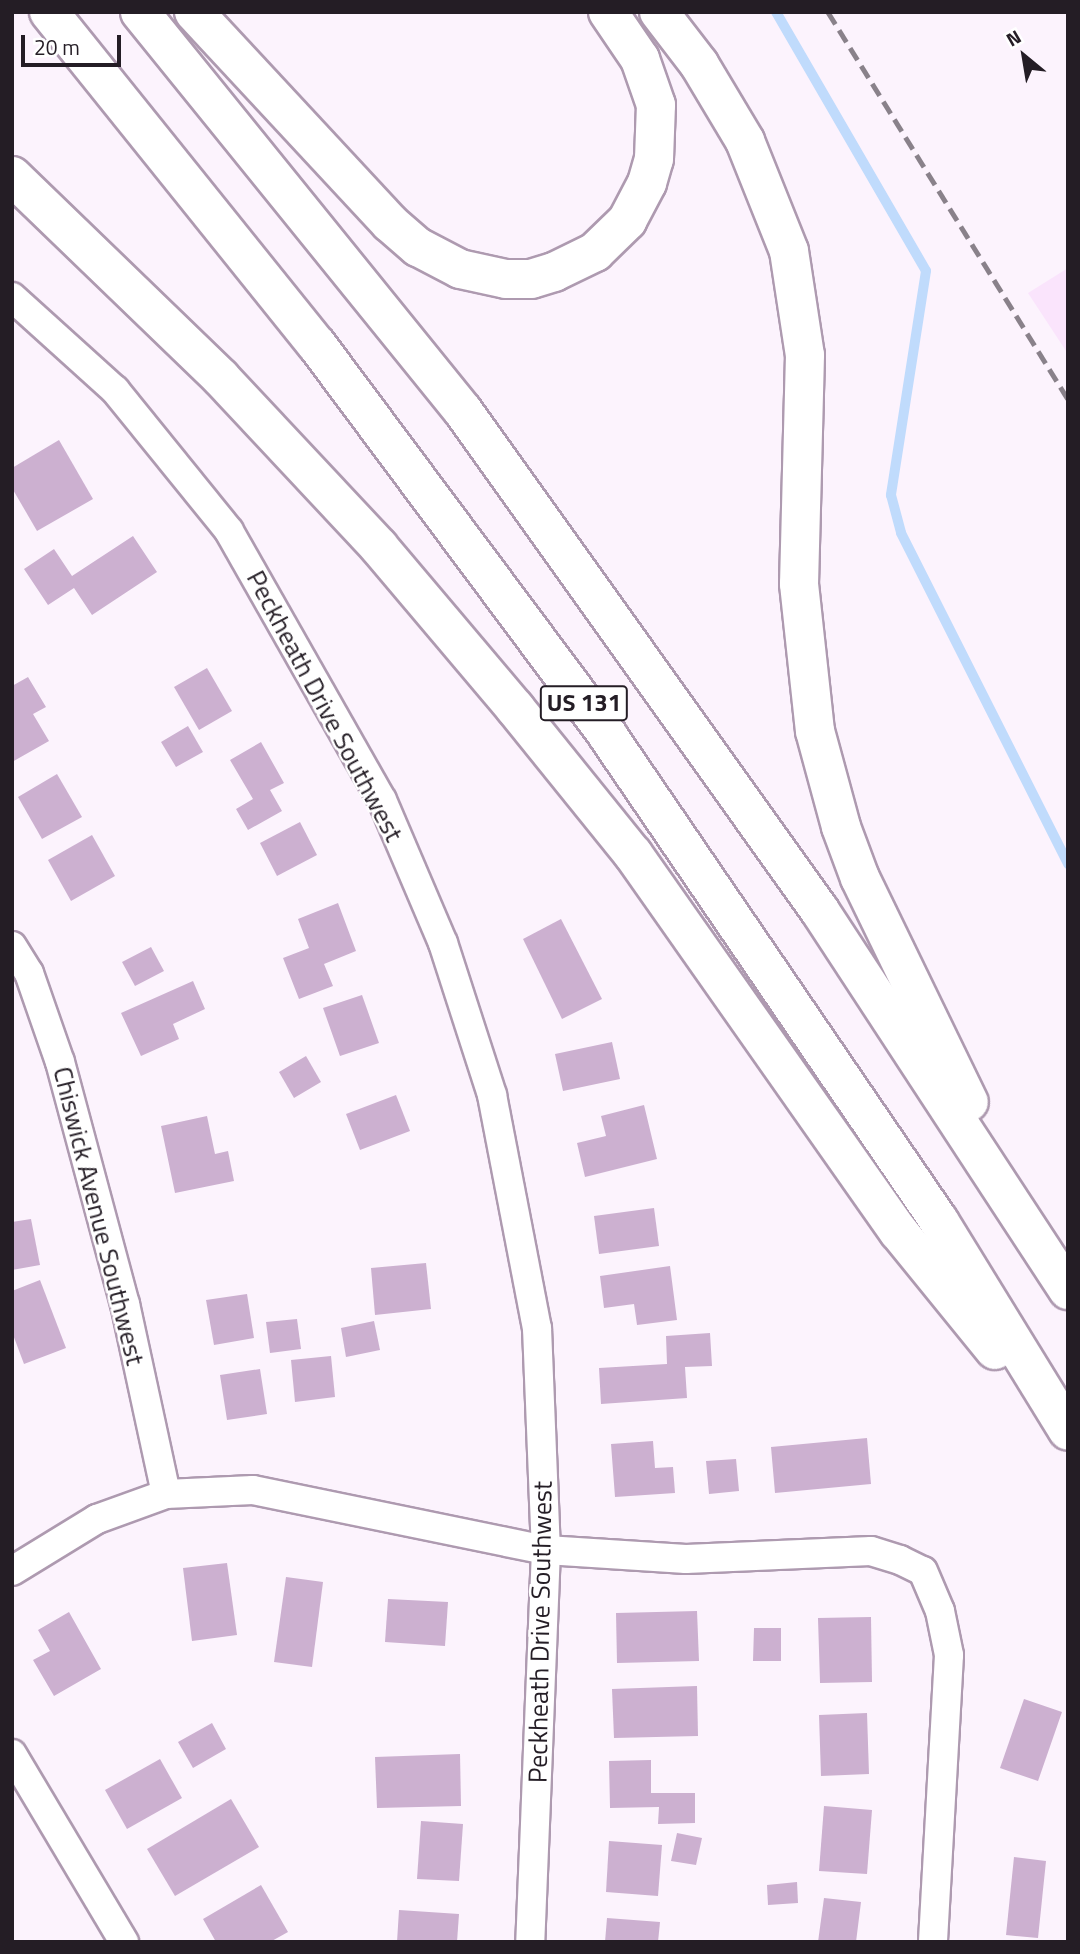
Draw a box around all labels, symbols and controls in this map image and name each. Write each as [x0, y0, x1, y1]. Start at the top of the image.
scale bar [24, 21, 124, 65]
north arrow [989, 21, 1059, 91]
text: N [1000, 22, 1026, 53]
text: 20 m [34, 31, 80, 63]
street label: Peckheath Drive Southwest [240, 565, 410, 847]
road number: US 131 [538, 682, 630, 724]
street label: Chiswick Avenue Southwest [47, 1064, 151, 1368]
street label: Peckheath Drive Southwest [522, 1481, 558, 1783]

